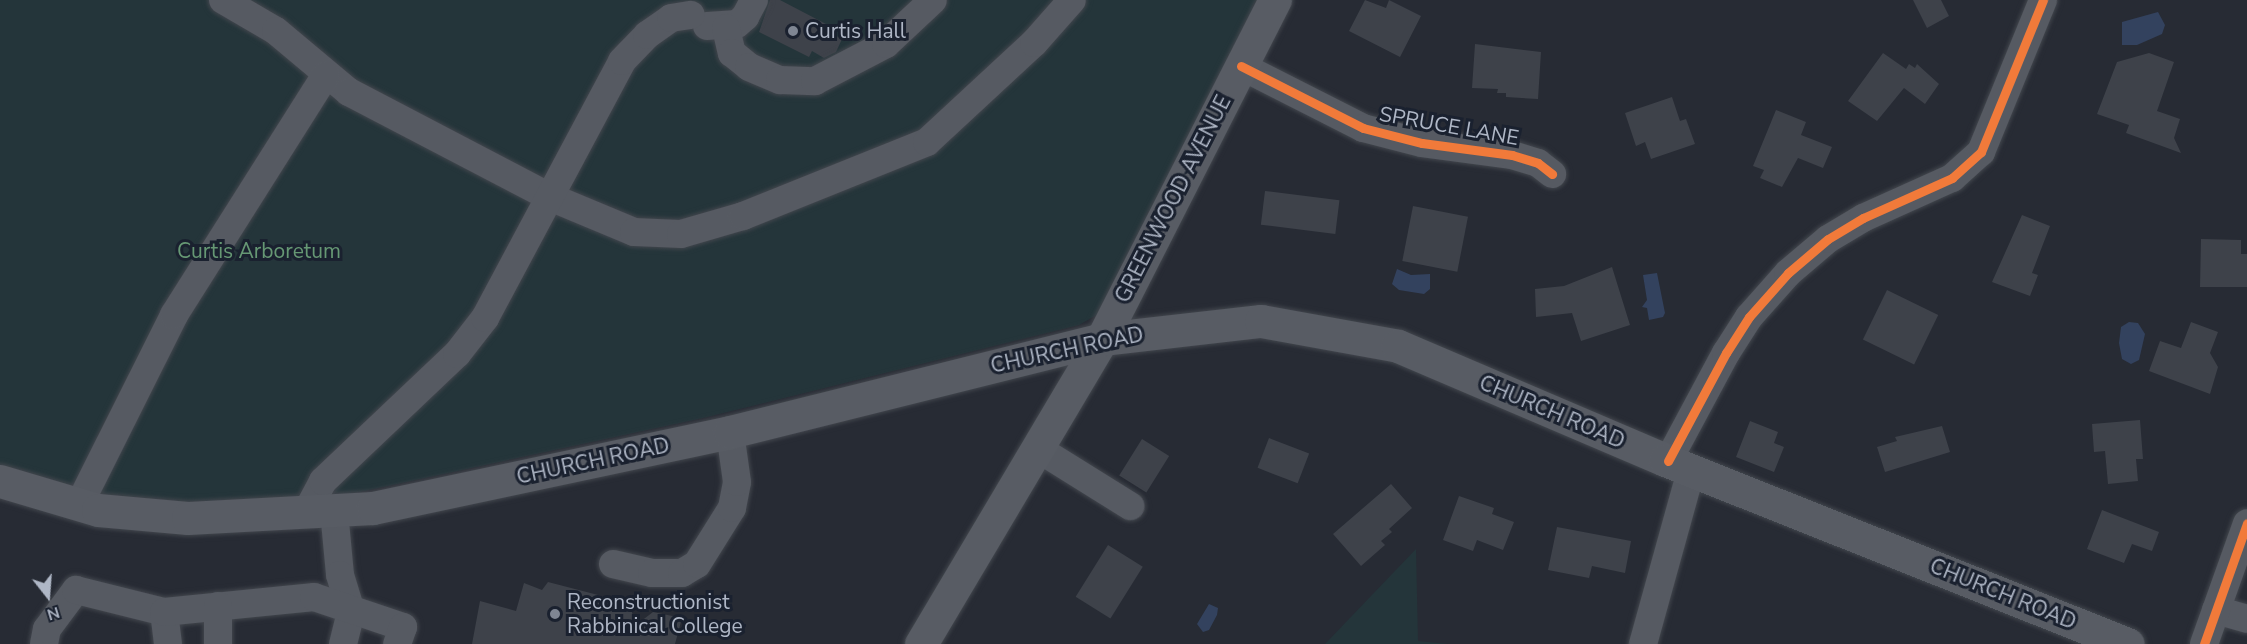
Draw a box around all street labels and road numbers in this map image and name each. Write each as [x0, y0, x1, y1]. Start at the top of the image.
street label: GREENWOOD AVENUE [1110, 91, 1236, 307]
street label: SPRUCE LANE [1377, 101, 1521, 151]
street label: CHURCH ROAD [988, 322, 1146, 378]
street label: CHURCH ROAD [1475, 370, 1629, 454]
street label: CHURCH ROAD [514, 433, 672, 489]
street label: CHURCH ROAD [1926, 553, 2080, 635]

